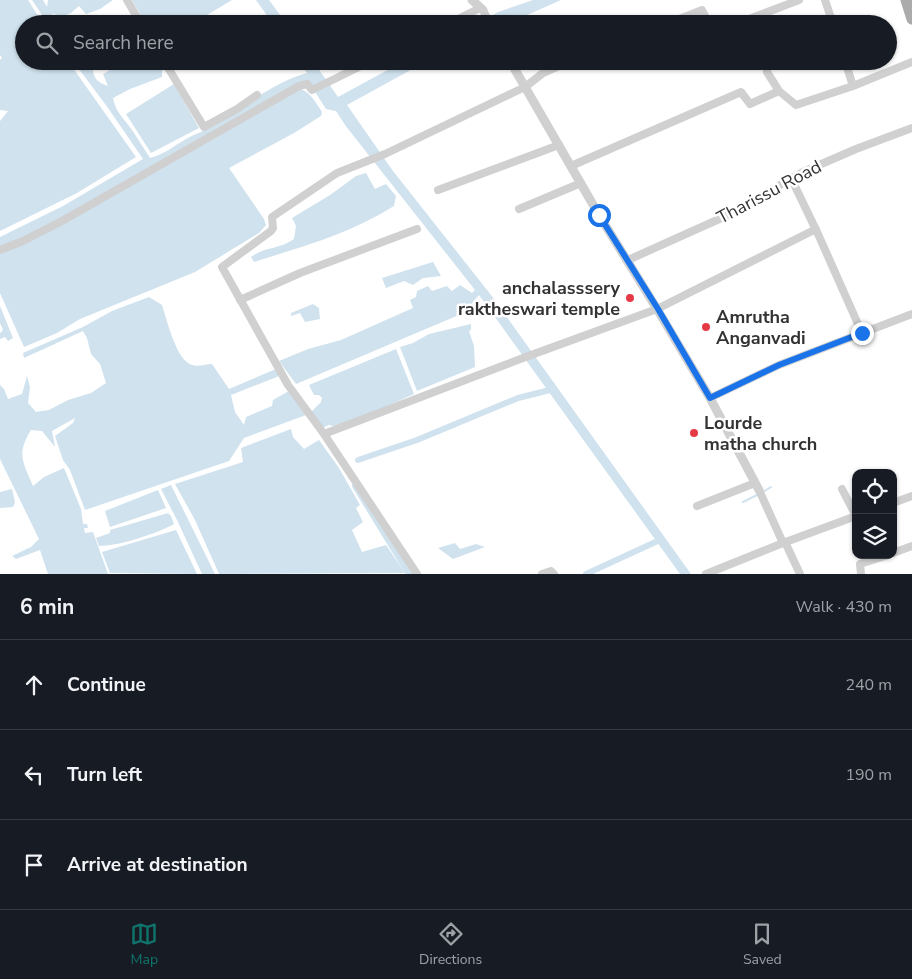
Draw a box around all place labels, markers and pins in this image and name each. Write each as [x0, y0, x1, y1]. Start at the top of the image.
place label: anchalasssery raktheswari temple [458, 276, 621, 321]
marker: anchalasssery raktheswari temple [624, 292, 636, 304]
place label: Amrutha Anganvadi [716, 305, 806, 350]
marker: Amrutha Anganvadi [700, 321, 712, 333]
place label: Lourde matha church [704, 411, 817, 456]
marker: Lourde matha church [688, 427, 700, 439]

